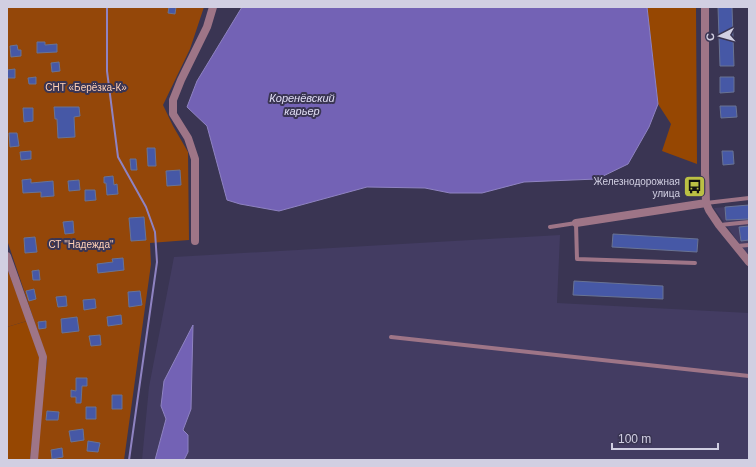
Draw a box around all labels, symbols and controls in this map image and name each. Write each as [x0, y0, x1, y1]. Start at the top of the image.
north arrow [700, 16, 740, 56]
text: С [704, 32, 716, 42]
park label: СНТ «Берёзка-К» [45, 82, 127, 93]
water label: Коренёвский карьер [269, 92, 335, 117]
bus stop icon: Железнодорожная улица [682, 174, 708, 200]
place label: Железнодорожная улица [593, 176, 680, 199]
park label: СТ "Надежда" [48, 239, 114, 250]
scale bar [612, 425, 718, 451]
text: 100 m [618, 432, 651, 446]

